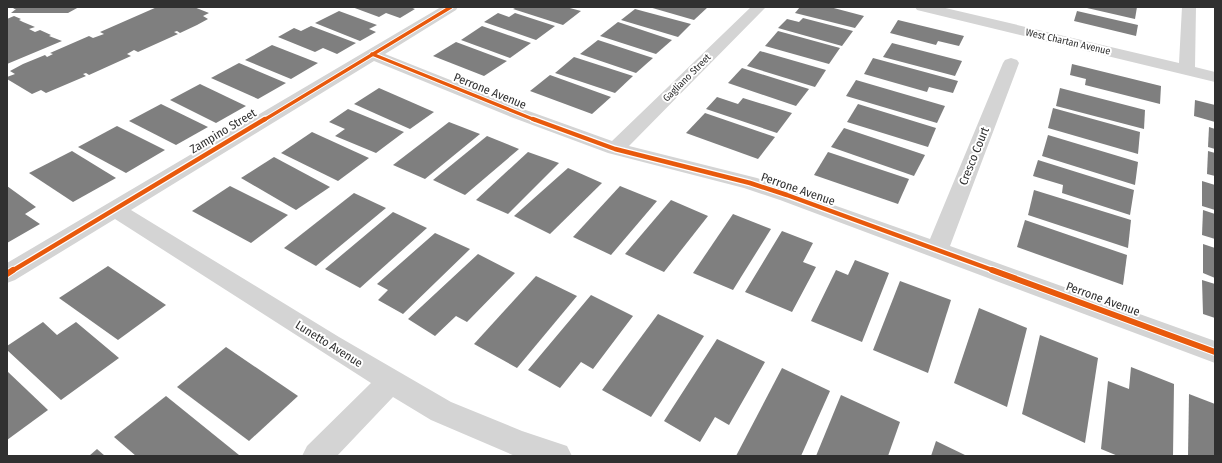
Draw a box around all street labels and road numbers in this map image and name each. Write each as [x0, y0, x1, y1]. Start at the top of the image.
street label: West Chartan Avenue [1024, 26, 1112, 58]
street label: Gagliano Street [661, 51, 714, 104]
street label: Perrone Avenue [452, 70, 529, 112]
street label: Zampino Street [187, 106, 259, 156]
street label: Cresco Court [956, 125, 992, 187]
street label: Perrone Avenue [759, 170, 837, 208]
street label: Perrone Avenue [1064, 279, 1142, 319]
street label: Lunetto Avenue [293, 318, 365, 370]

